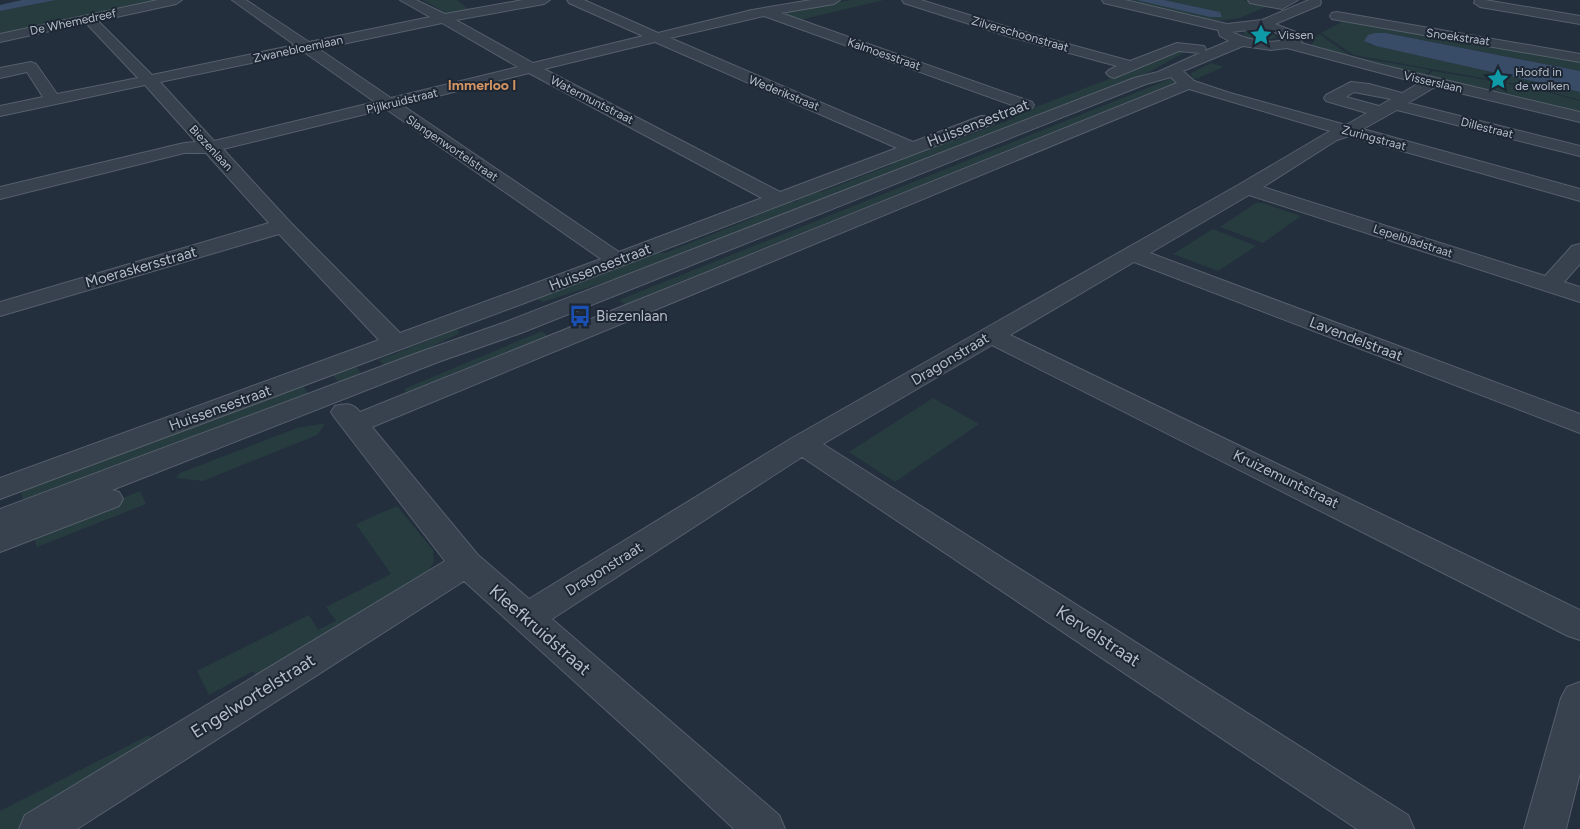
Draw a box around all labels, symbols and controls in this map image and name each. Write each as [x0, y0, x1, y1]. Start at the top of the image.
street label: De Whemedreef [29, 6, 118, 38]
street label: Zilverschoonstraat [970, 13, 1071, 55]
place icon: Vissen [1248, 22, 1274, 48]
street label: Snoekstraat [1425, 26, 1491, 48]
place label: Vissen [1278, 28, 1314, 42]
street label: Zwanebloemlaan [252, 33, 344, 65]
street label: Kalmoesstraat [846, 35, 923, 73]
place label: Hoofd in de wolken [1515, 65, 1570, 93]
place icon: Hoofd in de wolken [1485, 66, 1511, 92]
street label: Visserslaan [1402, 68, 1464, 96]
street label: Watermuntstraat [548, 73, 636, 127]
street label: Wederikstraat [747, 73, 822, 114]
district label: Immerloo I [448, 77, 516, 94]
street label: Pijlkruidstraat [365, 85, 440, 117]
street label: Huissensestraat [925, 95, 1032, 151]
street label: Slangenwortelstraat [403, 112, 501, 184]
street label: Dillestraat [1459, 115, 1515, 141]
street label: Biezenlaan [186, 122, 236, 174]
street label: Zuringstraat [1340, 123, 1408, 153]
street label: Lepelbladstraat [1371, 222, 1455, 261]
street label: Huissensestraat [547, 239, 654, 295]
street label: Moeraskersstraat [83, 242, 199, 292]
bus stop icon: Biezenlaan [567, 303, 593, 329]
place label: Biezenlaan [596, 307, 668, 325]
street label: Lavendelstraat [1307, 313, 1406, 365]
street label: Dragonstraat [908, 329, 992, 389]
street label: Huissensestraat [166, 381, 274, 435]
street label: Kruizemuntstraat [1230, 446, 1342, 513]
street label: Dragonstraat [562, 538, 646, 600]
street label: Kleefkruidstraat [485, 580, 595, 680]
street label: Kervelstraat [1052, 601, 1144, 672]
street label: Engelwortelstraat [187, 649, 319, 743]

